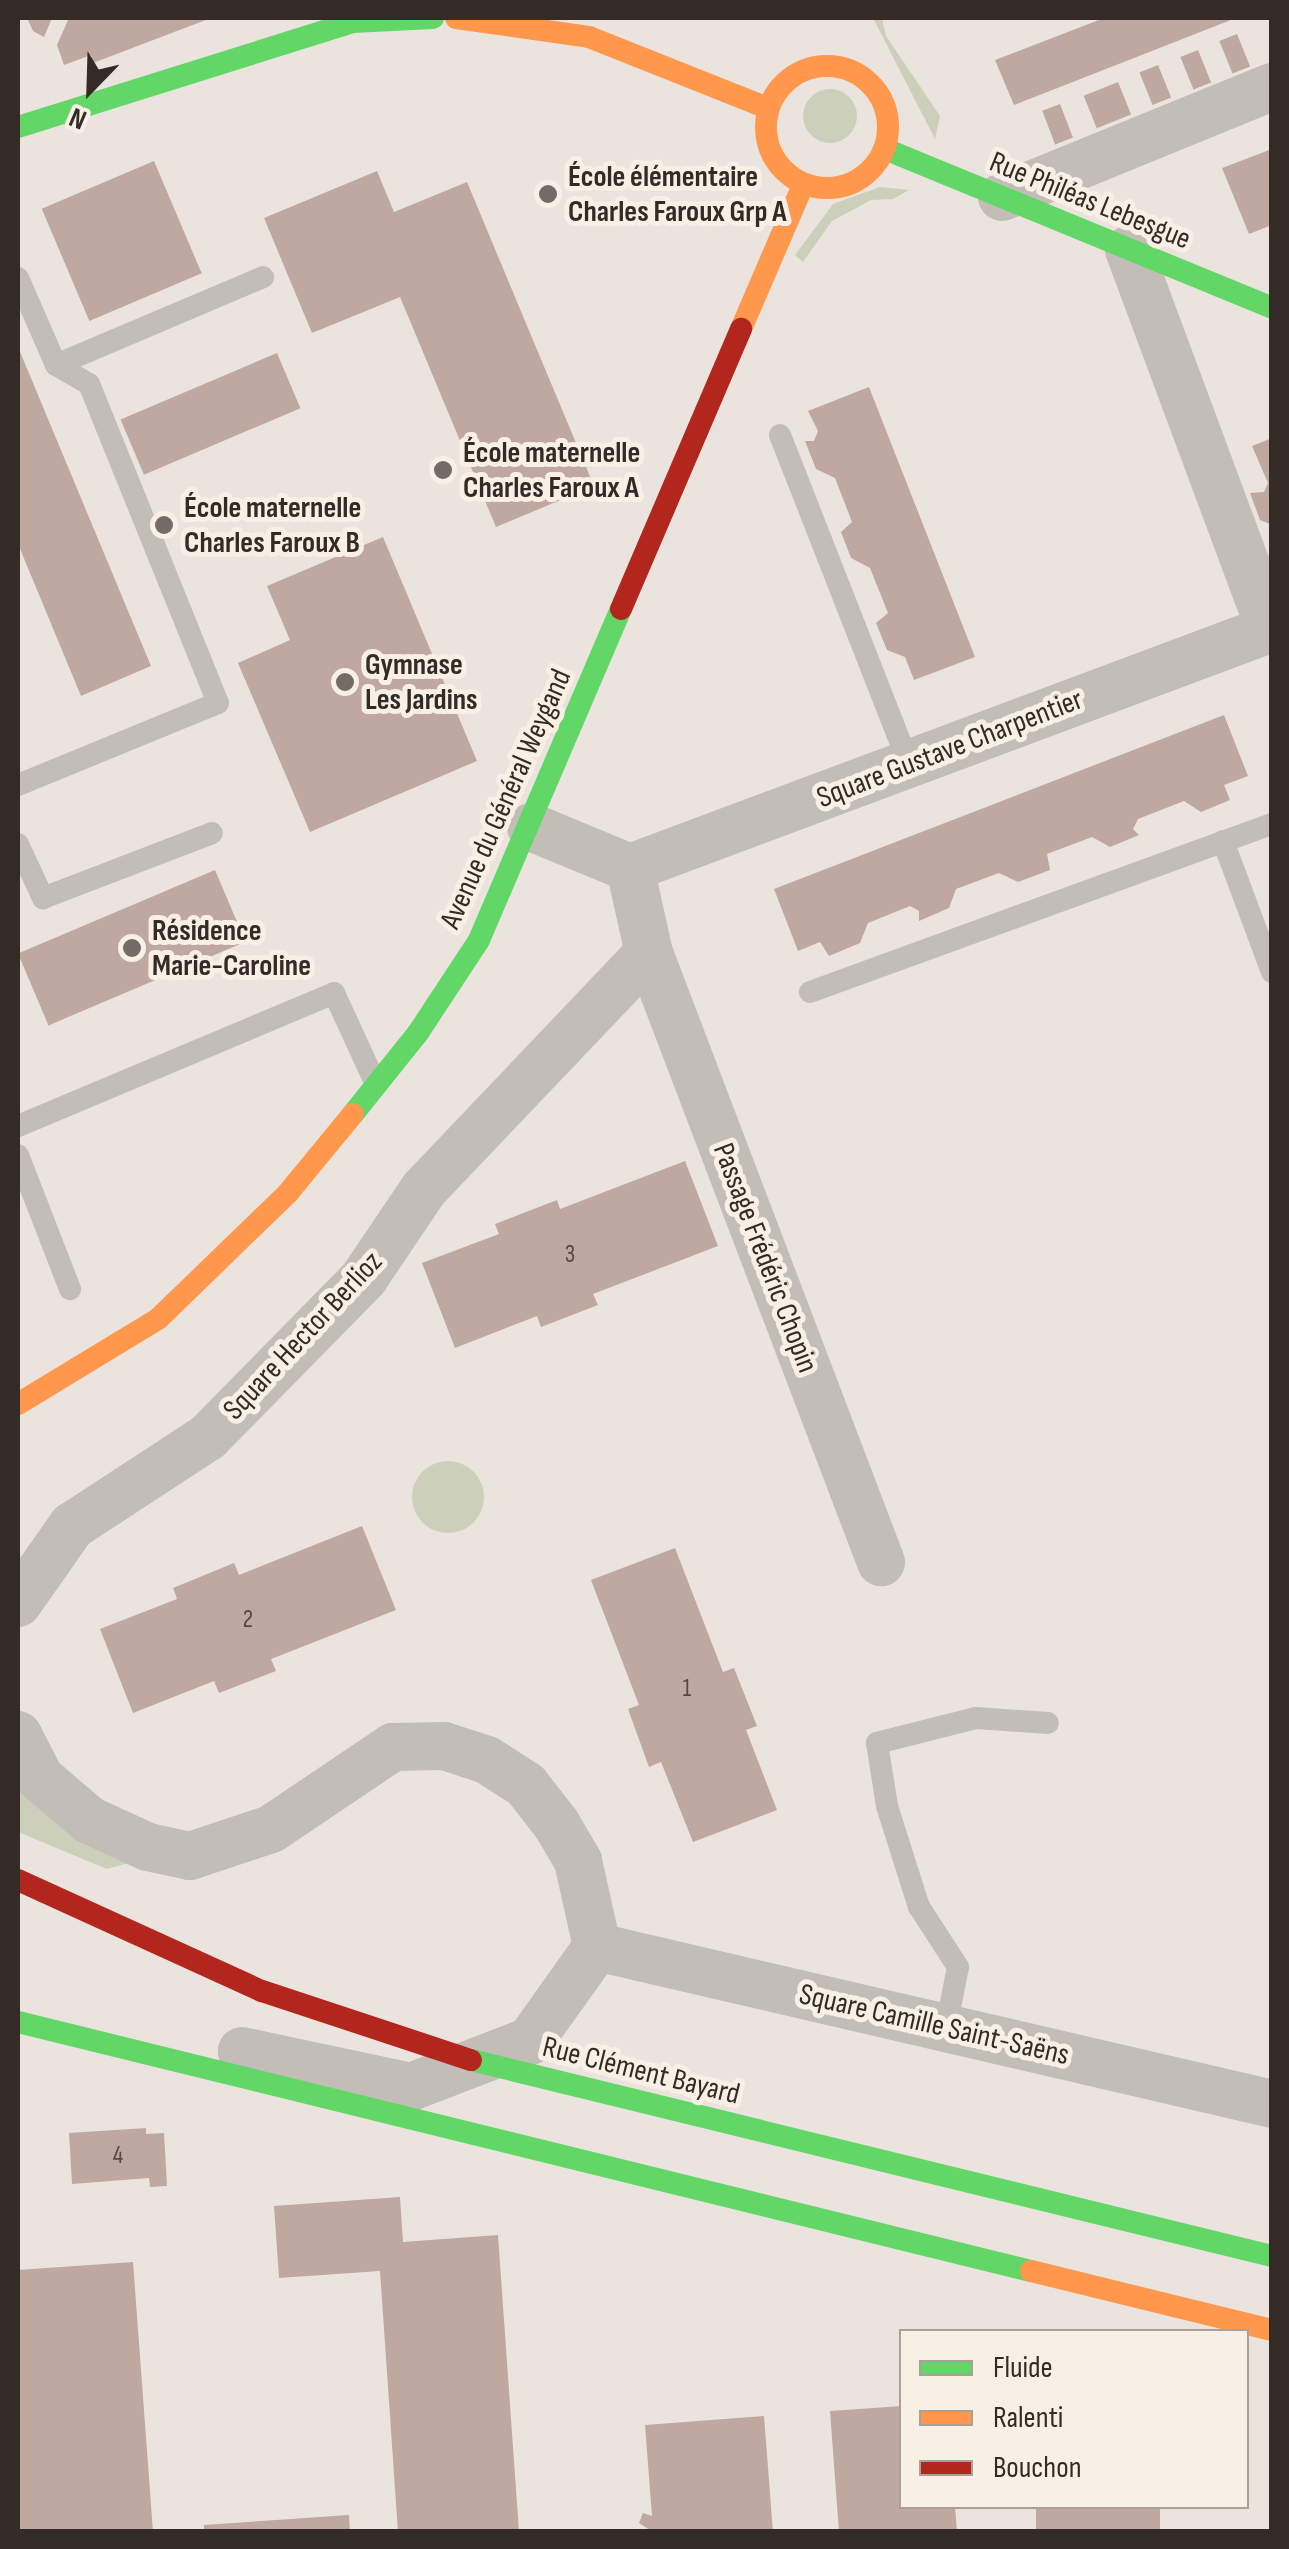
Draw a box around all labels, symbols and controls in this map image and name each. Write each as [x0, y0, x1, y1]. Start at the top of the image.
north arrow [40, 40, 140, 140]
text: N [65, 100, 91, 136]
street label: Rue Philéas Lebesgue [984, 144, 1196, 258]
place label: École élémentaire Charles Faroux Grp A [568, 159, 786, 230]
marker: École élémentaire Charles Faroux Grp A [537, 183, 559, 205]
place label: École maternelle Charles Faroux A [463, 435, 640, 506]
marker: École maternelle Charles Faroux A [432, 459, 454, 481]
place label: École maternelle Charles Faroux B [184, 490, 361, 560]
marker: École maternelle Charles Faroux B [153, 514, 175, 536]
place label: Gymnase Les Jardins [365, 647, 478, 718]
street label: Avenue du Général Weygand [433, 664, 579, 934]
marker: Gymnase Les Jardins [334, 671, 356, 693]
street label: Square Gustave Charpentier [812, 682, 1088, 816]
place label: Résidence Marie-Caroline [152, 913, 311, 984]
marker: Résidence Marie-Caroline [121, 937, 143, 959]
street label: Passage Frédéric Chopin [705, 1138, 825, 1378]
house number: 3 [565, 1240, 575, 1270]
street label: Square Hector Berlioz [216, 1244, 390, 1428]
house number: 2 [243, 1605, 253, 1635]
house number: 1 [683, 1674, 691, 1704]
street label: Square Camille Saint-Saëns [796, 1976, 1072, 2074]
street label: Rue Clément Bayard [539, 2029, 743, 2113]
house number: 4 [113, 2141, 123, 2171]
legend [899, 2329, 1249, 2509]
text: Fluide [993, 2350, 1053, 2386]
text: Ralenti [993, 2400, 1063, 2436]
text: Bouchon [993, 2450, 1081, 2486]

